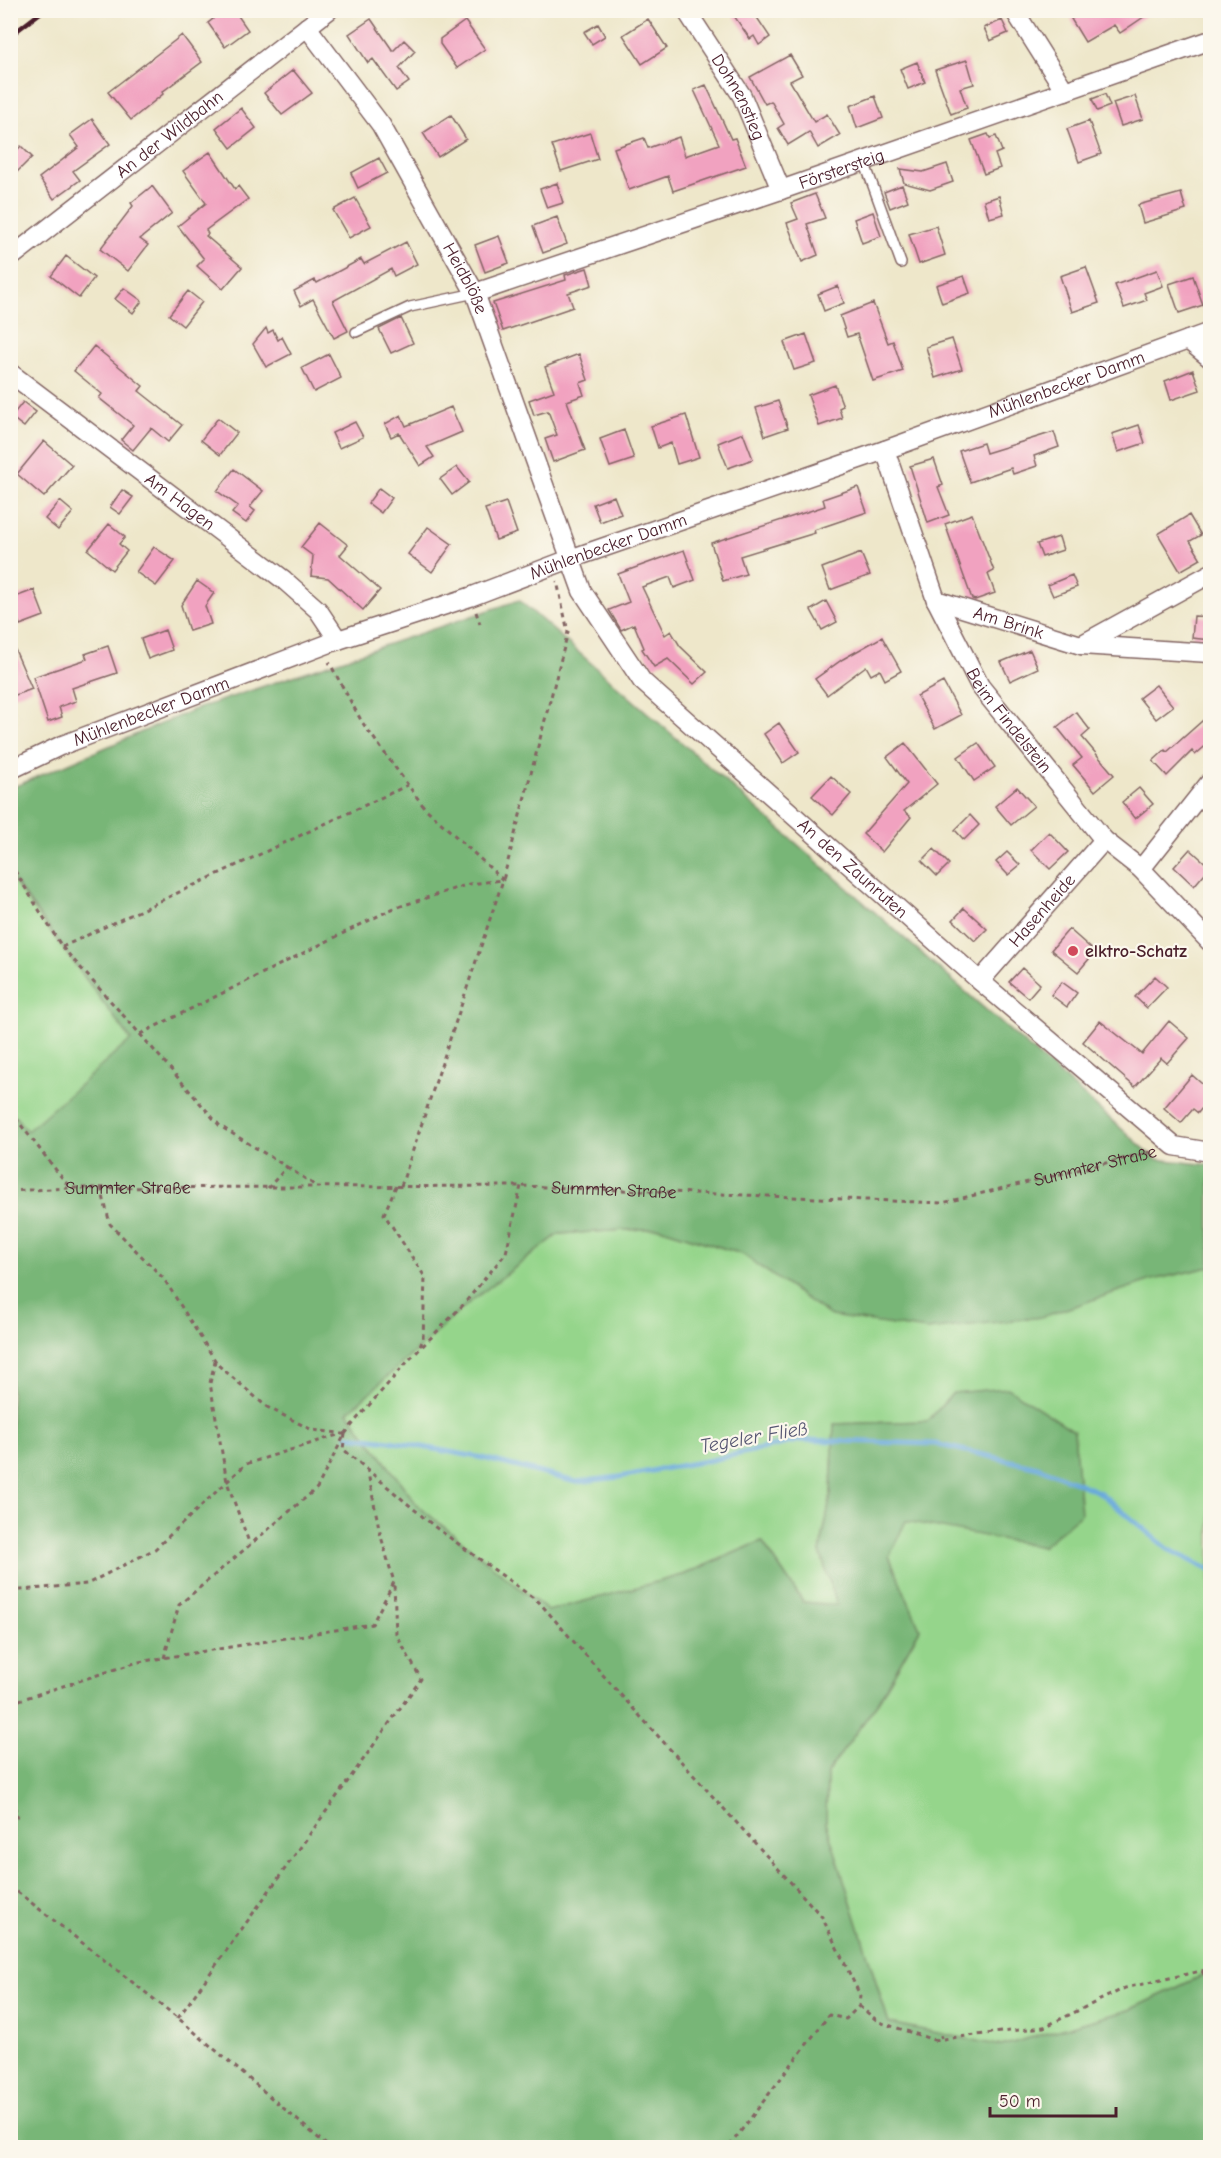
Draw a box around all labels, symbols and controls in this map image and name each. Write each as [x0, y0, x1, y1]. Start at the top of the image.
street label: Dohnenstieg [707, 50, 770, 143]
street label: An der Wildbahn [112, 86, 227, 182]
street label: Förstersteig [796, 144, 887, 193]
street label: Heidblöße [439, 239, 492, 317]
street label: Mühlenbecker Damm [985, 346, 1148, 422]
street label: Am Hagen [141, 468, 219, 535]
street label: Mühlenbecker Damm [527, 509, 690, 584]
street label: Am Brink [971, 602, 1047, 643]
street label: Beim Findelstein [962, 665, 1056, 777]
street label: Mühlenbecker Damm [70, 672, 232, 750]
street label: An den Zaunruten [794, 814, 912, 922]
street label: Hasenheide [1004, 870, 1080, 951]
place label: elktro-Schatz [1085, 941, 1187, 962]
marker: elktro-Schatz [1066, 944, 1080, 958]
street label: Summter Straße [1032, 1141, 1159, 1191]
street label: Summter Straße [65, 1177, 191, 1199]
street label: Summter Straße [551, 1177, 677, 1203]
water label: Tegeler Fließ [698, 1416, 810, 1458]
scale bar [990, 2080, 1116, 2118]
text: 50 m [999, 2091, 1041, 2112]

